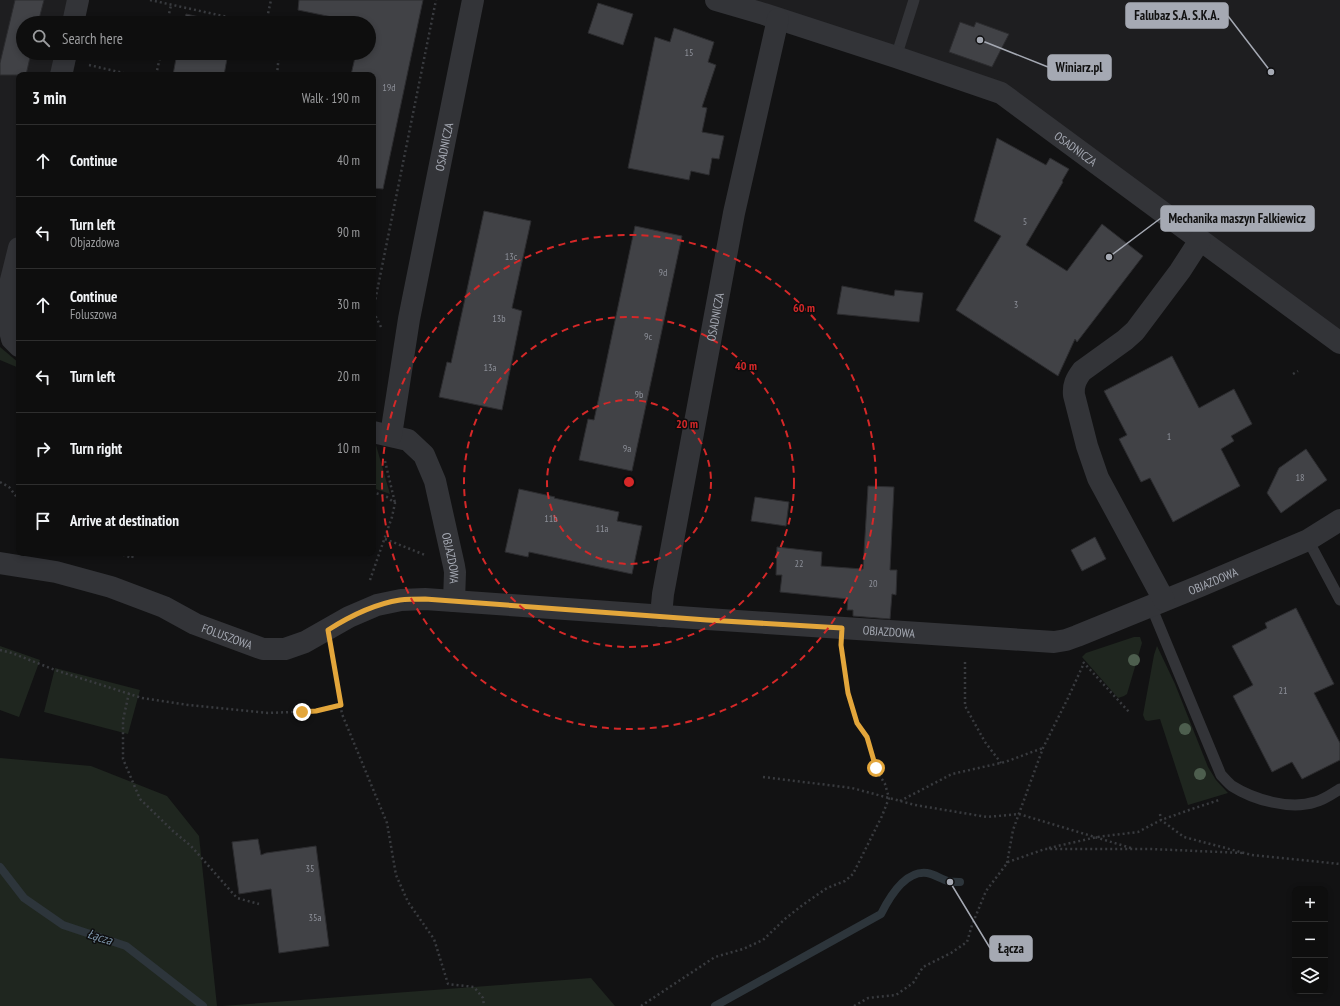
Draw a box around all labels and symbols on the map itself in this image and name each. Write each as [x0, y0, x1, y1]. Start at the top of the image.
callout: Falubaz S.A. S.K.A. [1126, 3, 1228, 28]
text: Falubaz S.A. S.K.A. [1134, 7, 1220, 24]
house number: 15 [685, 46, 694, 59]
callout: Winiarz.pl [1048, 55, 1111, 80]
text: Winiarz.pl [1055, 59, 1103, 76]
house number: 19d [382, 81, 396, 94]
street label: OSADNICZA [431, 121, 456, 172]
street label: OSADNICZA [1052, 128, 1100, 169]
callout: Mechanika maszyn Falkiewicz [1161, 206, 1314, 231]
text: Mechanika maszyn Falkiewicz [1168, 210, 1306, 227]
house number: 5 [1023, 215, 1027, 228]
house number: 13c [505, 250, 518, 263]
house number: 9d [659, 266, 667, 279]
street label: OSADNICZA [703, 291, 727, 342]
house number: 3 [1014, 298, 1018, 311]
text: 60 m [793, 300, 815, 315]
house number: 13b [492, 312, 506, 325]
house number: 9c [644, 330, 652, 343]
text: 40 m [735, 358, 757, 373]
house number: 13a [484, 361, 497, 374]
house number: 9b [635, 388, 643, 401]
text: 20 m [676, 416, 698, 431]
house number: 1 [1167, 430, 1171, 443]
house number: 9a [623, 442, 631, 455]
house number: 18 [1296, 471, 1305, 484]
centre of rings [622, 475, 636, 489]
house number: 11b [544, 512, 558, 525]
house number: 11a [596, 522, 609, 535]
street label: OBJAZDOWA [439, 531, 463, 584]
house number: 22 [795, 557, 804, 570]
street label: OBJAZDOWA [1186, 563, 1240, 598]
house number: 20 [869, 577, 878, 590]
street label: FOLUSZOWA [200, 620, 255, 652]
street label: OBJAZDOWA [862, 622, 916, 640]
house number: 21 [1279, 684, 1288, 697]
route end [293, 703, 311, 721]
route start [867, 759, 885, 777]
house number: 35 [306, 862, 315, 875]
house number: 35a [309, 911, 322, 924]
water label: Łącza [86, 925, 115, 949]
callout: Łącza [990, 936, 1032, 961]
text: Łącza [998, 940, 1024, 957]

